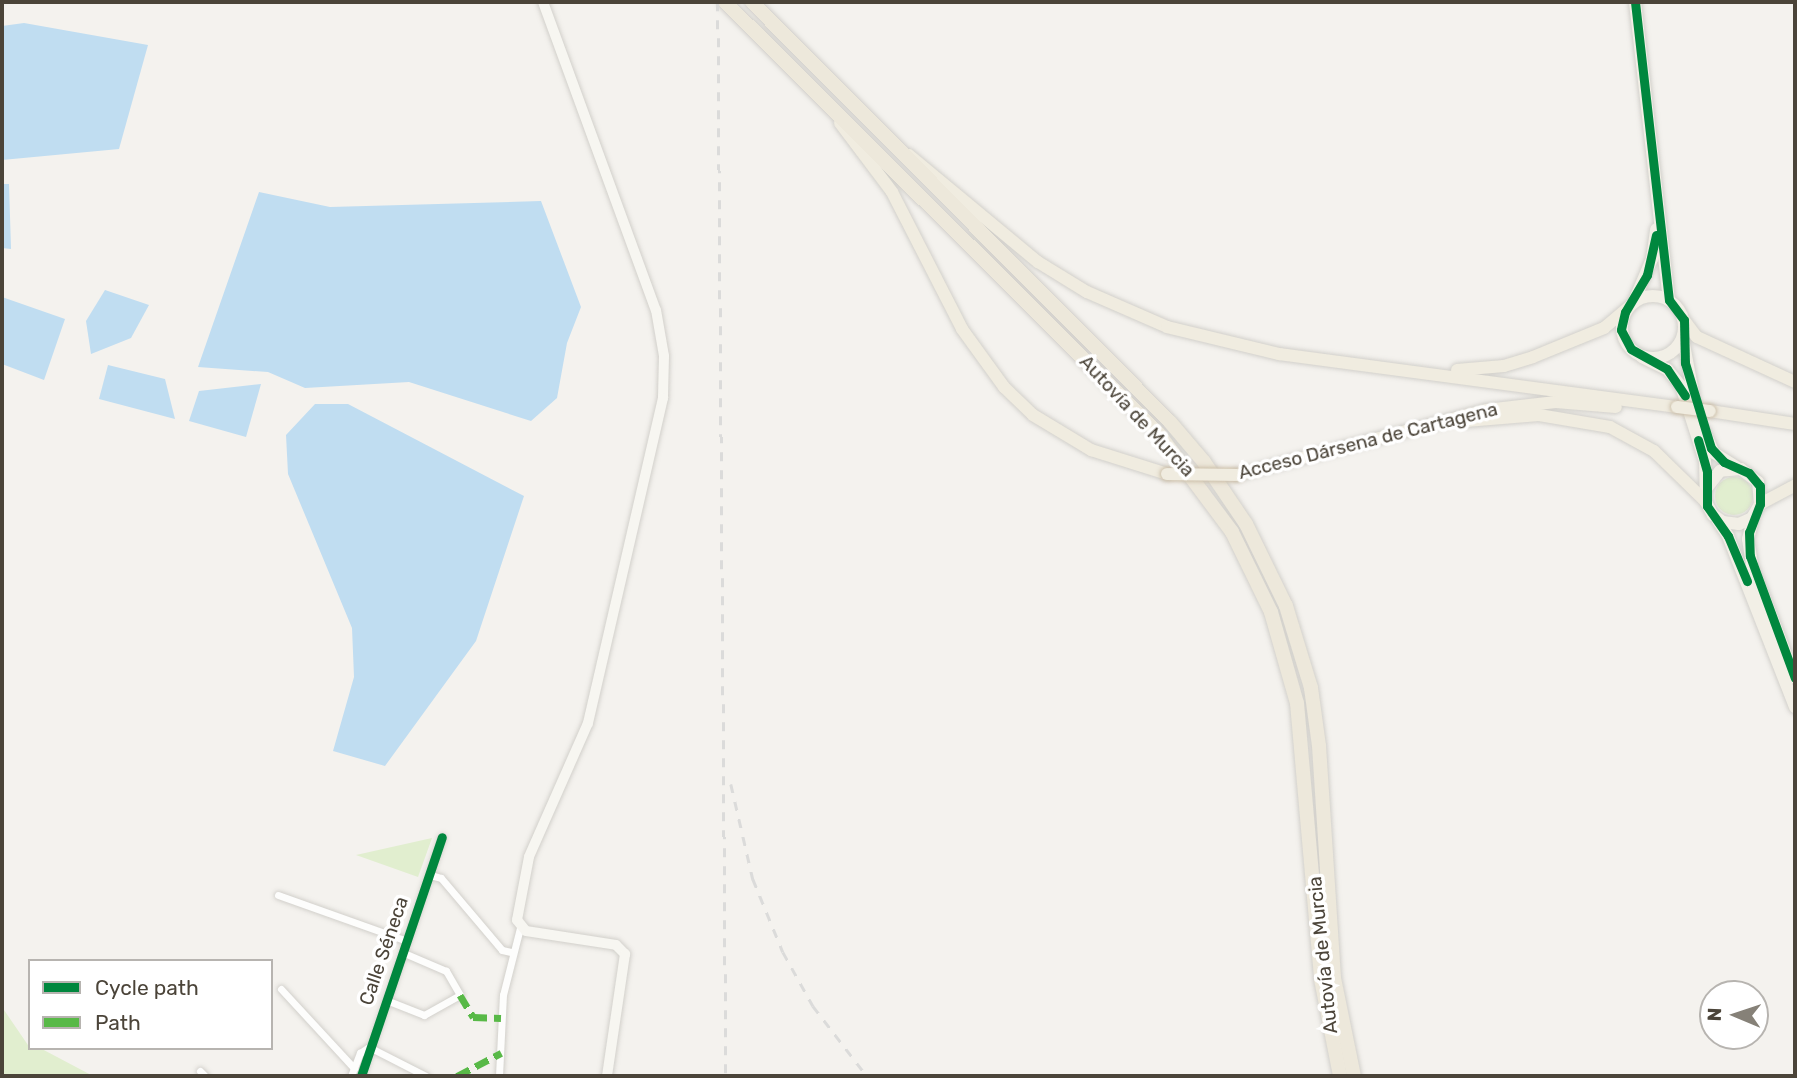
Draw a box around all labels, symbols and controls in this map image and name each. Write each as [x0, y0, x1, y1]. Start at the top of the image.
street label: Autovía de Murcia [1075, 350, 1199, 482]
street label: Acceso Dársena de Cartagena [1236, 398, 1500, 484]
street label: Autovía de Murcia [1303, 875, 1343, 1035]
street label: Calle Séneca [355, 894, 413, 1008]
legend [28, 959, 273, 1050]
text: Cycle path [95, 975, 199, 1000]
north arrow [1699, 980, 1769, 1050]
text: N [1703, 1007, 1726, 1022]
text: Path [95, 1010, 141, 1035]

